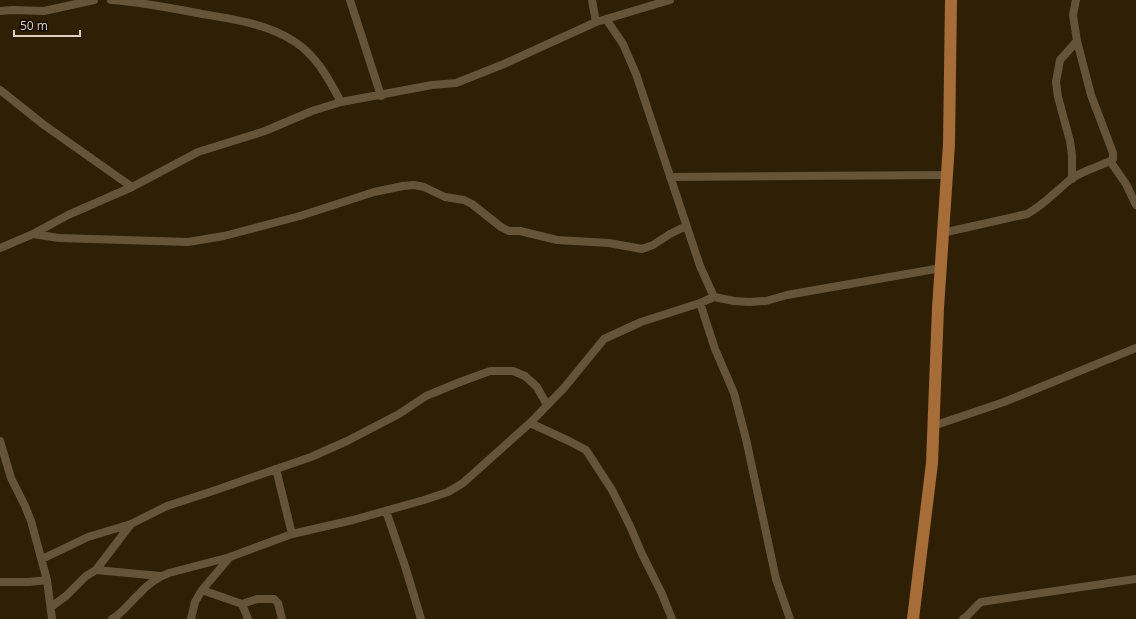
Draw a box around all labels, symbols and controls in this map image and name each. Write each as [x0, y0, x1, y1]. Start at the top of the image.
scale bar [14, 12, 80, 38]
text: 50 m [20, 17, 48, 34]

